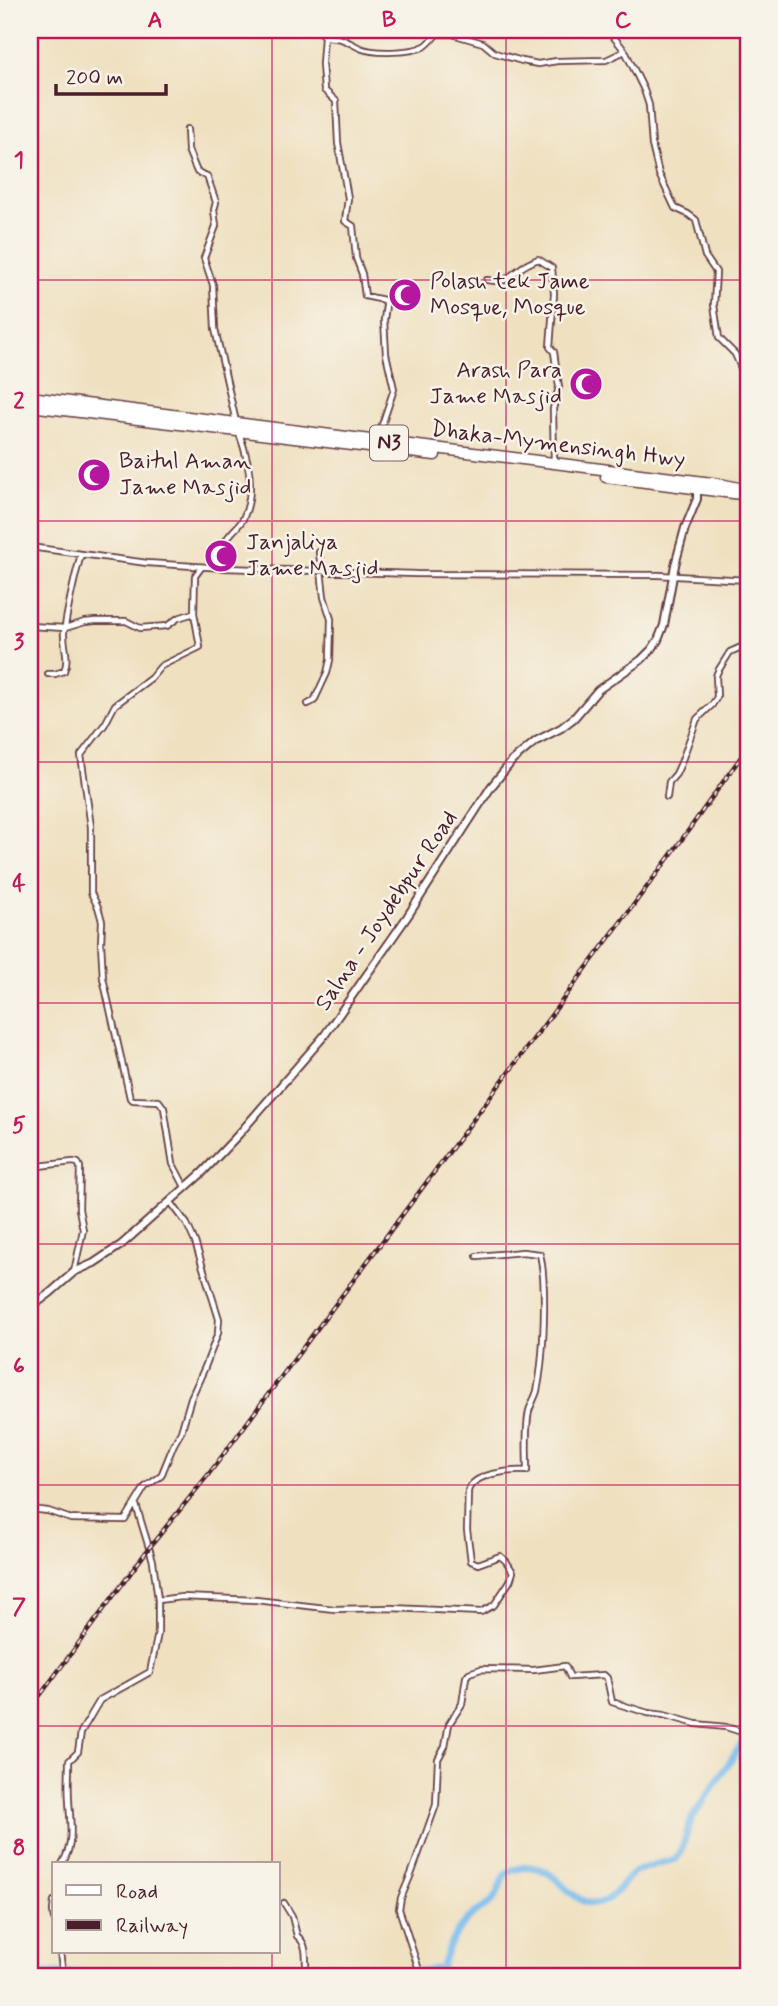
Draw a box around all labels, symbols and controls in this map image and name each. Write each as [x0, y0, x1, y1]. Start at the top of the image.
text: A [147, 6, 163, 36]
text: B [382, 6, 397, 36]
text: C [615, 6, 632, 36]
scale bar [56, 52, 166, 96]
text: 200 m [66, 64, 123, 92]
text: 1 [14, 146, 24, 176]
place label: Polash tek Jame Mosque, Mosque [430, 267, 590, 323]
mosque icon: Polash tek Jame Mosque, Mosque [386, 276, 424, 314]
place label: Arash Para Jame Masjid [429, 356, 562, 412]
mosque icon: Arash Para Jame Masjid [567, 365, 605, 403]
text: 2 [13, 387, 25, 417]
street label: Dhaka-Mymensingh Hwy [429, 415, 687, 475]
road number: N3 [370, 426, 408, 460]
place label: Baitul Aman Jame Masjid [119, 447, 252, 503]
mosque icon: Baitul Aman Jame Masjid [75, 456, 113, 494]
place label: Janjaliya Jame Masjid [246, 528, 379, 584]
mosque icon: Janjaliya Jame Masjid [202, 537, 240, 575]
text: 3 [14, 628, 25, 658]
street label: Salna - Joydebpur Road [309, 805, 465, 1017]
text: 4 [12, 869, 26, 899]
text: 5 [12, 1111, 26, 1141]
text: 6 [13, 1352, 25, 1382]
text: 7 [12, 1593, 26, 1623]
text: 8 [13, 1834, 25, 1864]
legend [52, 1862, 280, 1954]
text: Road [116, 1878, 158, 1906]
text: Railway [116, 1912, 188, 1940]

